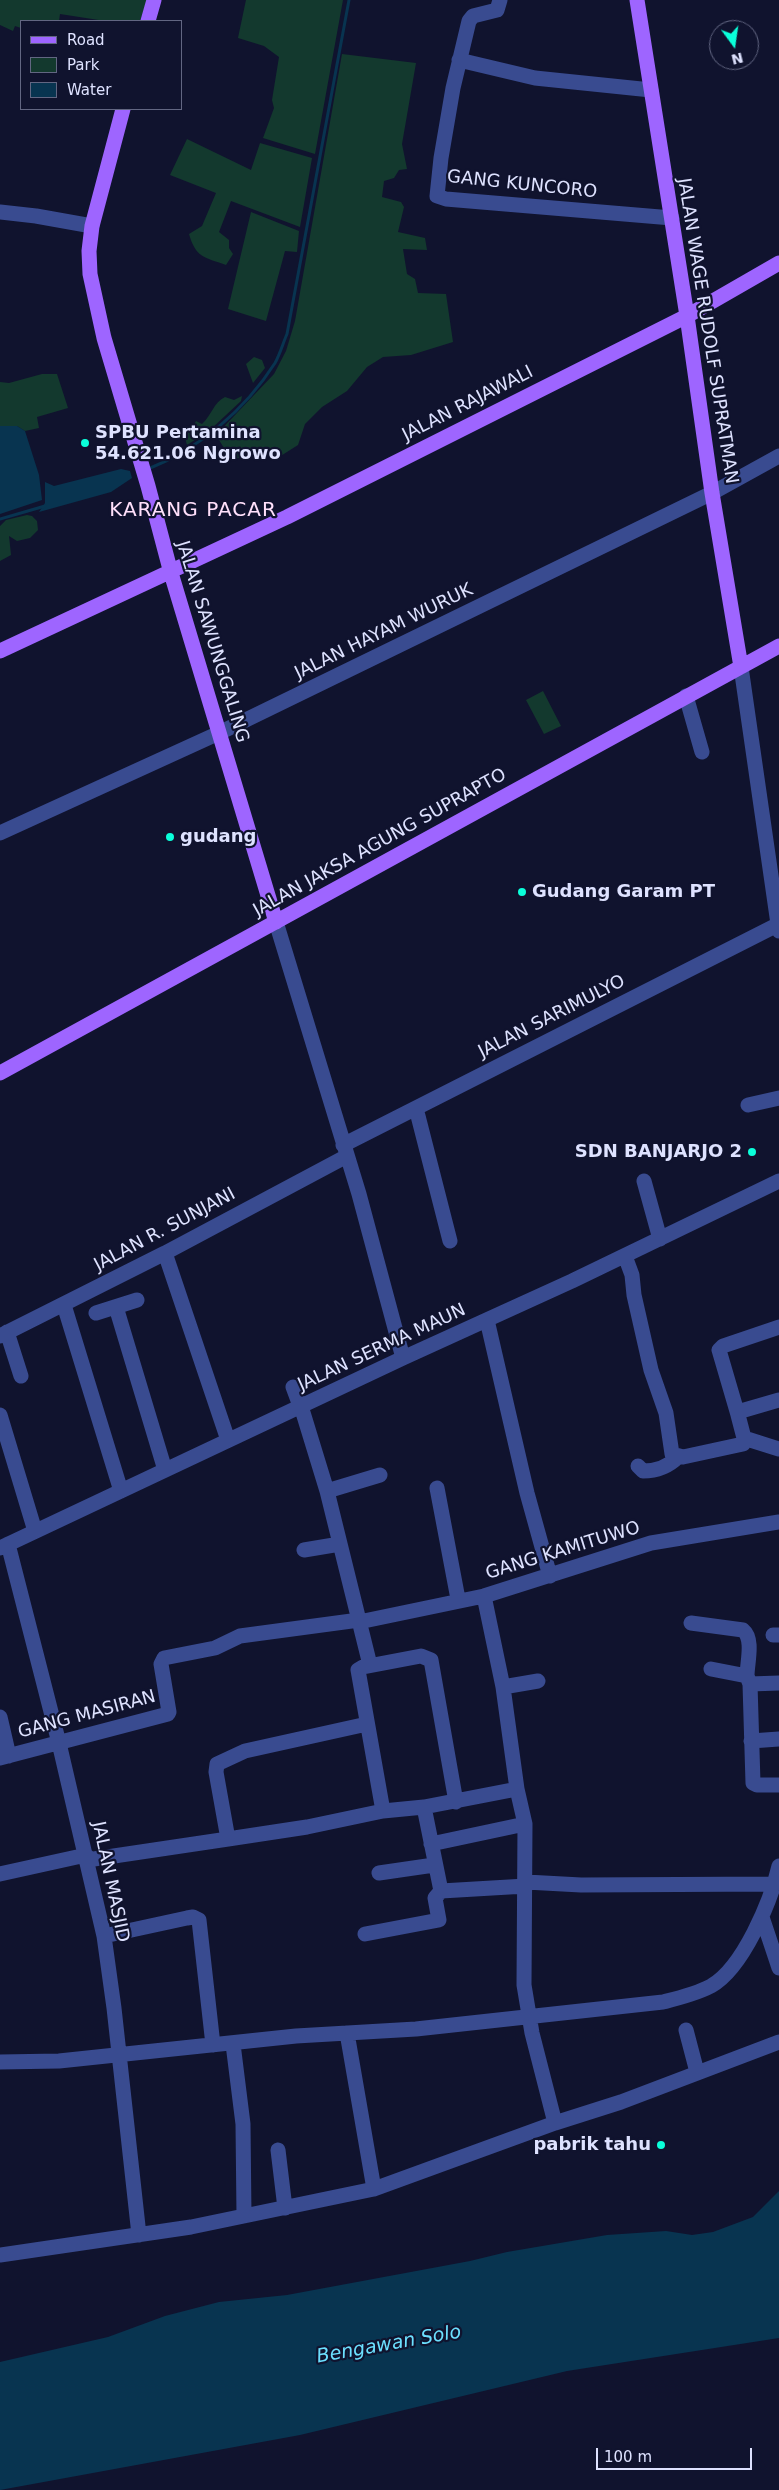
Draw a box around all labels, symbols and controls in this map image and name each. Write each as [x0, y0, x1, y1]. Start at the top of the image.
legend [20, 20, 182, 110]
north arrow [709, 20, 759, 70]
text: Road [67, 31, 105, 49]
text: N [730, 49, 745, 68]
text: Park [67, 56, 99, 74]
text: Water [67, 81, 111, 99]
street label: GANG KUNCORO [446, 166, 598, 204]
street label: JALAN WAGE RUDOLF SUPRATMAN [672, 177, 742, 485]
street label: JALAN RAJAWALI [399, 362, 537, 446]
place label: SPBU Pertamina 54.621.06 Ngrowo [95, 422, 281, 464]
marker: SPBU Pertamina 54.621.06 Ngrowo [79, 437, 91, 449]
district label: KARANG PACAR [108, 499, 278, 523]
street label: JALAN SAWUNGGALING [171, 539, 253, 745]
street label: JALAN HAYAM WURUK [291, 579, 477, 685]
street label: JALAN JAKSA AGUNG SUPRAPTO [250, 764, 510, 922]
place label: gudang [180, 826, 256, 848]
marker: gudang [164, 831, 176, 843]
place label: Gudang Garam PT [532, 881, 715, 903]
marker: Gudang Garam PT [516, 886, 528, 898]
street label: JALAN SARIMULYO [475, 971, 629, 1063]
place label: SDN BANJARJO 2 [575, 1141, 742, 1163]
marker: SDN BANJARJO 2 [746, 1146, 758, 1158]
street label: JALAN R. SUNJANI [91, 1184, 239, 1276]
street label: JALAN SERMA MAUN [295, 1300, 469, 1396]
street label: GANG KAMITUWO [483, 1517, 643, 1585]
street label: GANG MASIRAN [16, 1686, 158, 1744]
street label: JALAN MASJID [87, 1820, 133, 1944]
place label: pabrik tahu [533, 2134, 651, 2156]
marker: pabrik tahu [655, 2139, 667, 2151]
water label: Bengawan Solo [315, 2321, 463, 2369]
scale bar [599, 2438, 755, 2470]
text: 100 m [604, 2448, 652, 2466]

